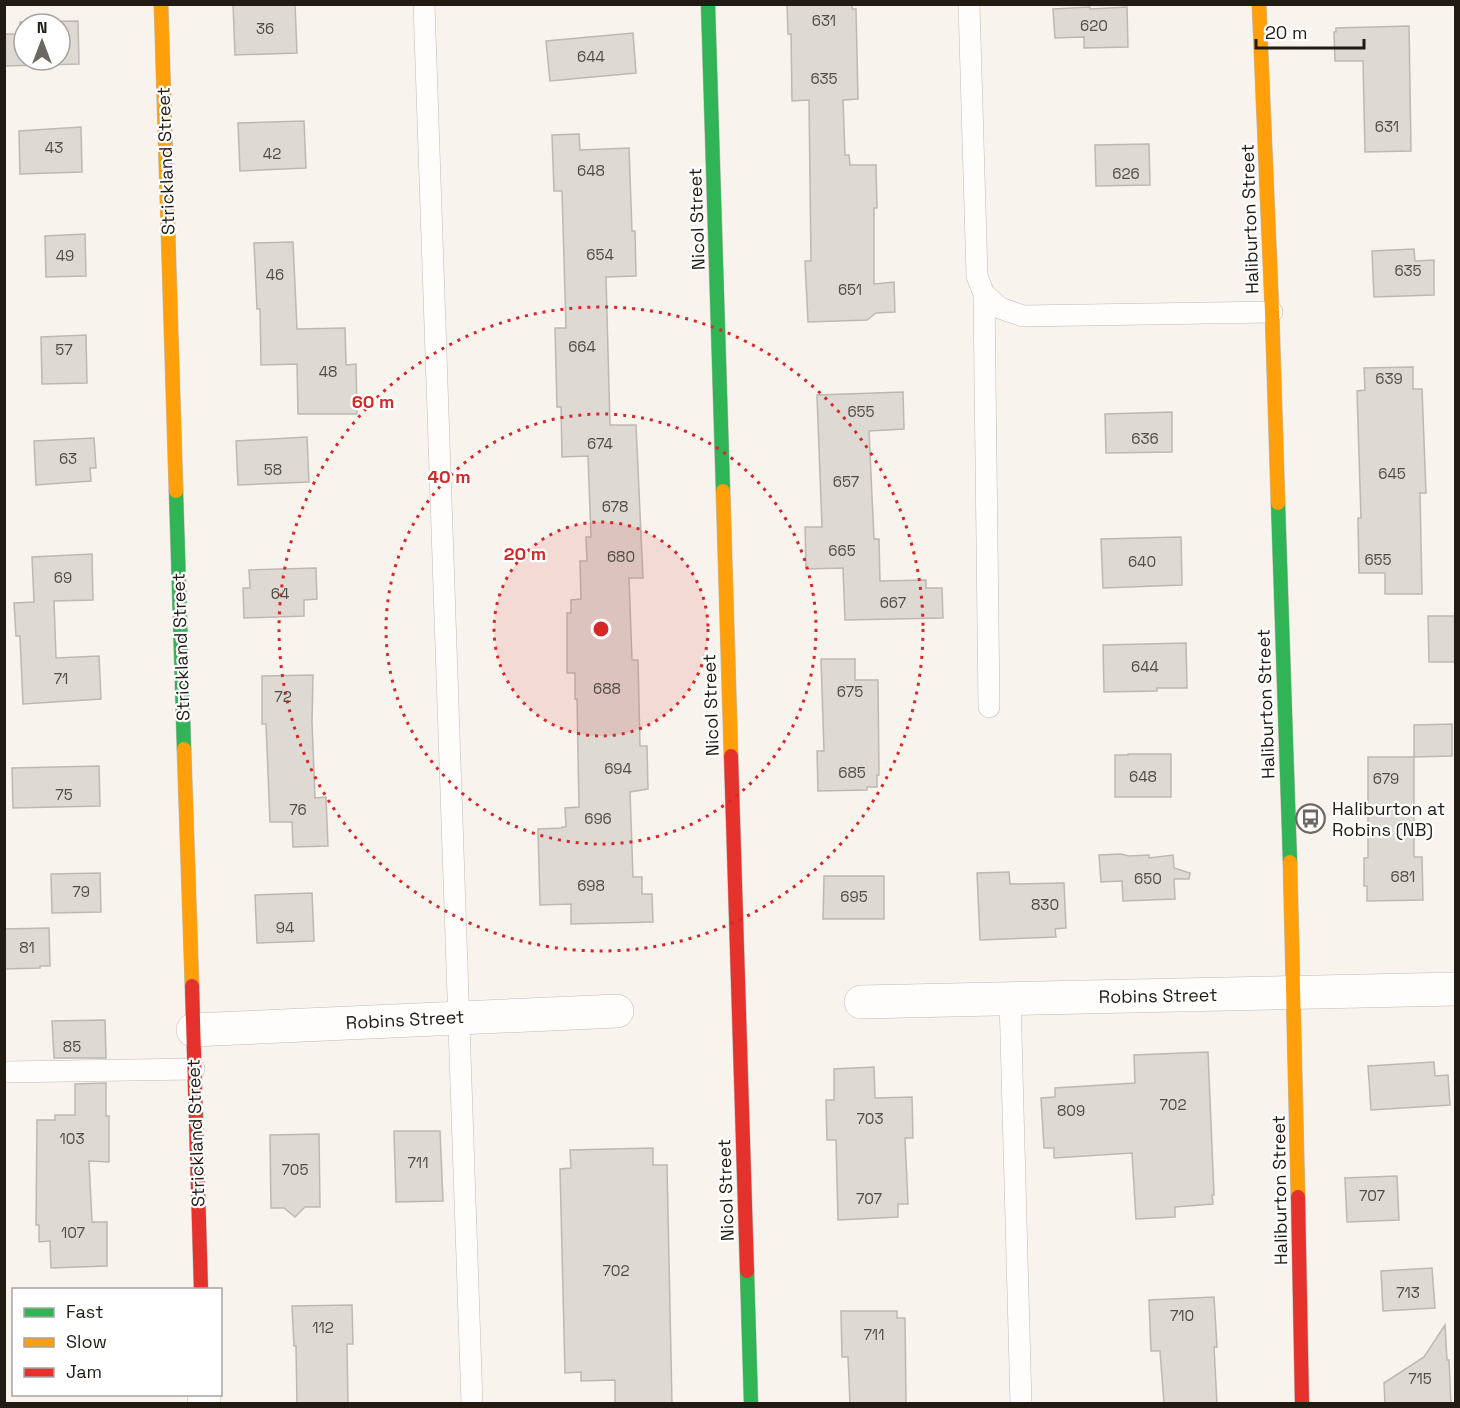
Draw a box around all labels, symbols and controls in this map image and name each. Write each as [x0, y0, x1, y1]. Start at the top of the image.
house number: 631 [812, 11, 836, 30]
north arrow [12, 12, 72, 72]
scale bar [1256, 12, 1364, 50]
house number: 620 [1080, 16, 1108, 35]
text: N [37, 17, 47, 38]
house number: 36 [256, 19, 274, 38]
text: 20 m [1265, 21, 1308, 44]
house number: 644 [577, 47, 605, 66]
house number: 635 [810, 69, 838, 88]
street label: Strickland Street [151, 87, 180, 235]
house number: 631 [1375, 117, 1399, 136]
house number: 43 [45, 138, 63, 157]
house number: 42 [263, 144, 281, 163]
street label: Haliburton Street [1235, 144, 1264, 294]
house number: 648 [577, 161, 605, 180]
house number: 626 [1112, 164, 1140, 183]
street label: Nicol Street [683, 167, 710, 271]
house number: 654 [586, 245, 614, 264]
house number: 49 [56, 246, 74, 265]
house number: 635 [1394, 261, 1422, 280]
house number: 46 [266, 265, 284, 284]
house number: 651 [838, 280, 862, 299]
house number: 664 [568, 337, 596, 356]
house number: 57 [55, 340, 73, 359]
house number: 48 [319, 362, 337, 381]
house number: 639 [1375, 369, 1403, 388]
text: 60 m [352, 390, 394, 413]
house number: 655 [847, 402, 875, 421]
house number: 636 [1131, 429, 1159, 448]
house number: 674 [587, 434, 613, 453]
house number: 63 [59, 449, 77, 468]
house number: 58 [264, 460, 282, 479]
house number: 645 [1378, 464, 1406, 483]
text: 40 m [427, 465, 471, 488]
house number: 657 [833, 472, 859, 491]
house number: 678 [602, 497, 628, 516]
house number: 665 [828, 541, 856, 560]
text: 20 m [504, 542, 546, 565]
house number: 680 [607, 547, 635, 566]
house number: 655 [1364, 550, 1392, 569]
house number: 640 [1128, 552, 1156, 571]
house number: 69 [54, 568, 72, 587]
street label: Strickland Street [166, 573, 195, 721]
house number: 64 [271, 584, 289, 603]
house number: 667 [880, 593, 906, 612]
centre of rings [591, 619, 611, 639]
street label: Haliburton Street [1251, 629, 1280, 779]
street label: Nicol Street [697, 653, 724, 757]
house number: 644 [1131, 657, 1159, 676]
house number: 71 [54, 669, 68, 688]
house number: 688 [593, 679, 621, 698]
house number: 675 [837, 682, 863, 701]
house number: 72 [274, 687, 292, 706]
house number: 694 [604, 759, 632, 778]
house number: 685 [838, 763, 866, 782]
house number: 648 [1129, 767, 1157, 786]
house number: 679 [1373, 769, 1399, 788]
house number: 75 [55, 785, 73, 804]
place label: Haliburton at Robins (NB) [1332, 797, 1445, 841]
house number: 76 [289, 800, 307, 819]
bus stop icon: Haliburton at Robins (NB) [1295, 803, 1327, 835]
house number: 696 [584, 809, 612, 828]
house number: 681 [1391, 867, 1415, 886]
house number: 650 [1134, 869, 1162, 888]
house number: 698 [577, 876, 605, 895]
house number: 79 [72, 882, 90, 901]
house number: 695 [840, 887, 868, 906]
house number: 830 [1031, 895, 1059, 914]
house number: 94 [276, 918, 294, 937]
house number: 81 [19, 938, 35, 957]
street label: Robins Street [1098, 983, 1218, 1008]
street label: Robins Street [345, 1005, 465, 1034]
house number: 85 [63, 1037, 81, 1056]
street label: Strickland Street [181, 1059, 210, 1207]
house number: 702 [1159, 1095, 1187, 1114]
house number: 809 [1057, 1101, 1085, 1120]
house number: 703 [856, 1109, 884, 1128]
street label: Haliburton Street [1267, 1115, 1292, 1265]
house number: 103 [60, 1129, 84, 1148]
street label: Nicol Street [712, 1138, 739, 1242]
house number: 711 [408, 1153, 428, 1172]
house number: 705 [282, 1160, 308, 1179]
house number: 707 [1359, 1186, 1385, 1205]
house number: 707 [856, 1189, 882, 1208]
house number: 107 [61, 1223, 85, 1242]
house number: 702 [602, 1261, 630, 1280]
house number: 713 [1396, 1283, 1420, 1302]
legend [12, 1288, 222, 1396]
text: Fast [66, 1300, 103, 1323]
house number: 710 [1170, 1306, 1194, 1325]
house number: 112 [312, 1318, 334, 1337]
house number: 711 [864, 1325, 884, 1344]
text: Slow [66, 1330, 107, 1353]
text: Jam [66, 1360, 102, 1383]
house number: 715 [1408, 1369, 1432, 1388]

